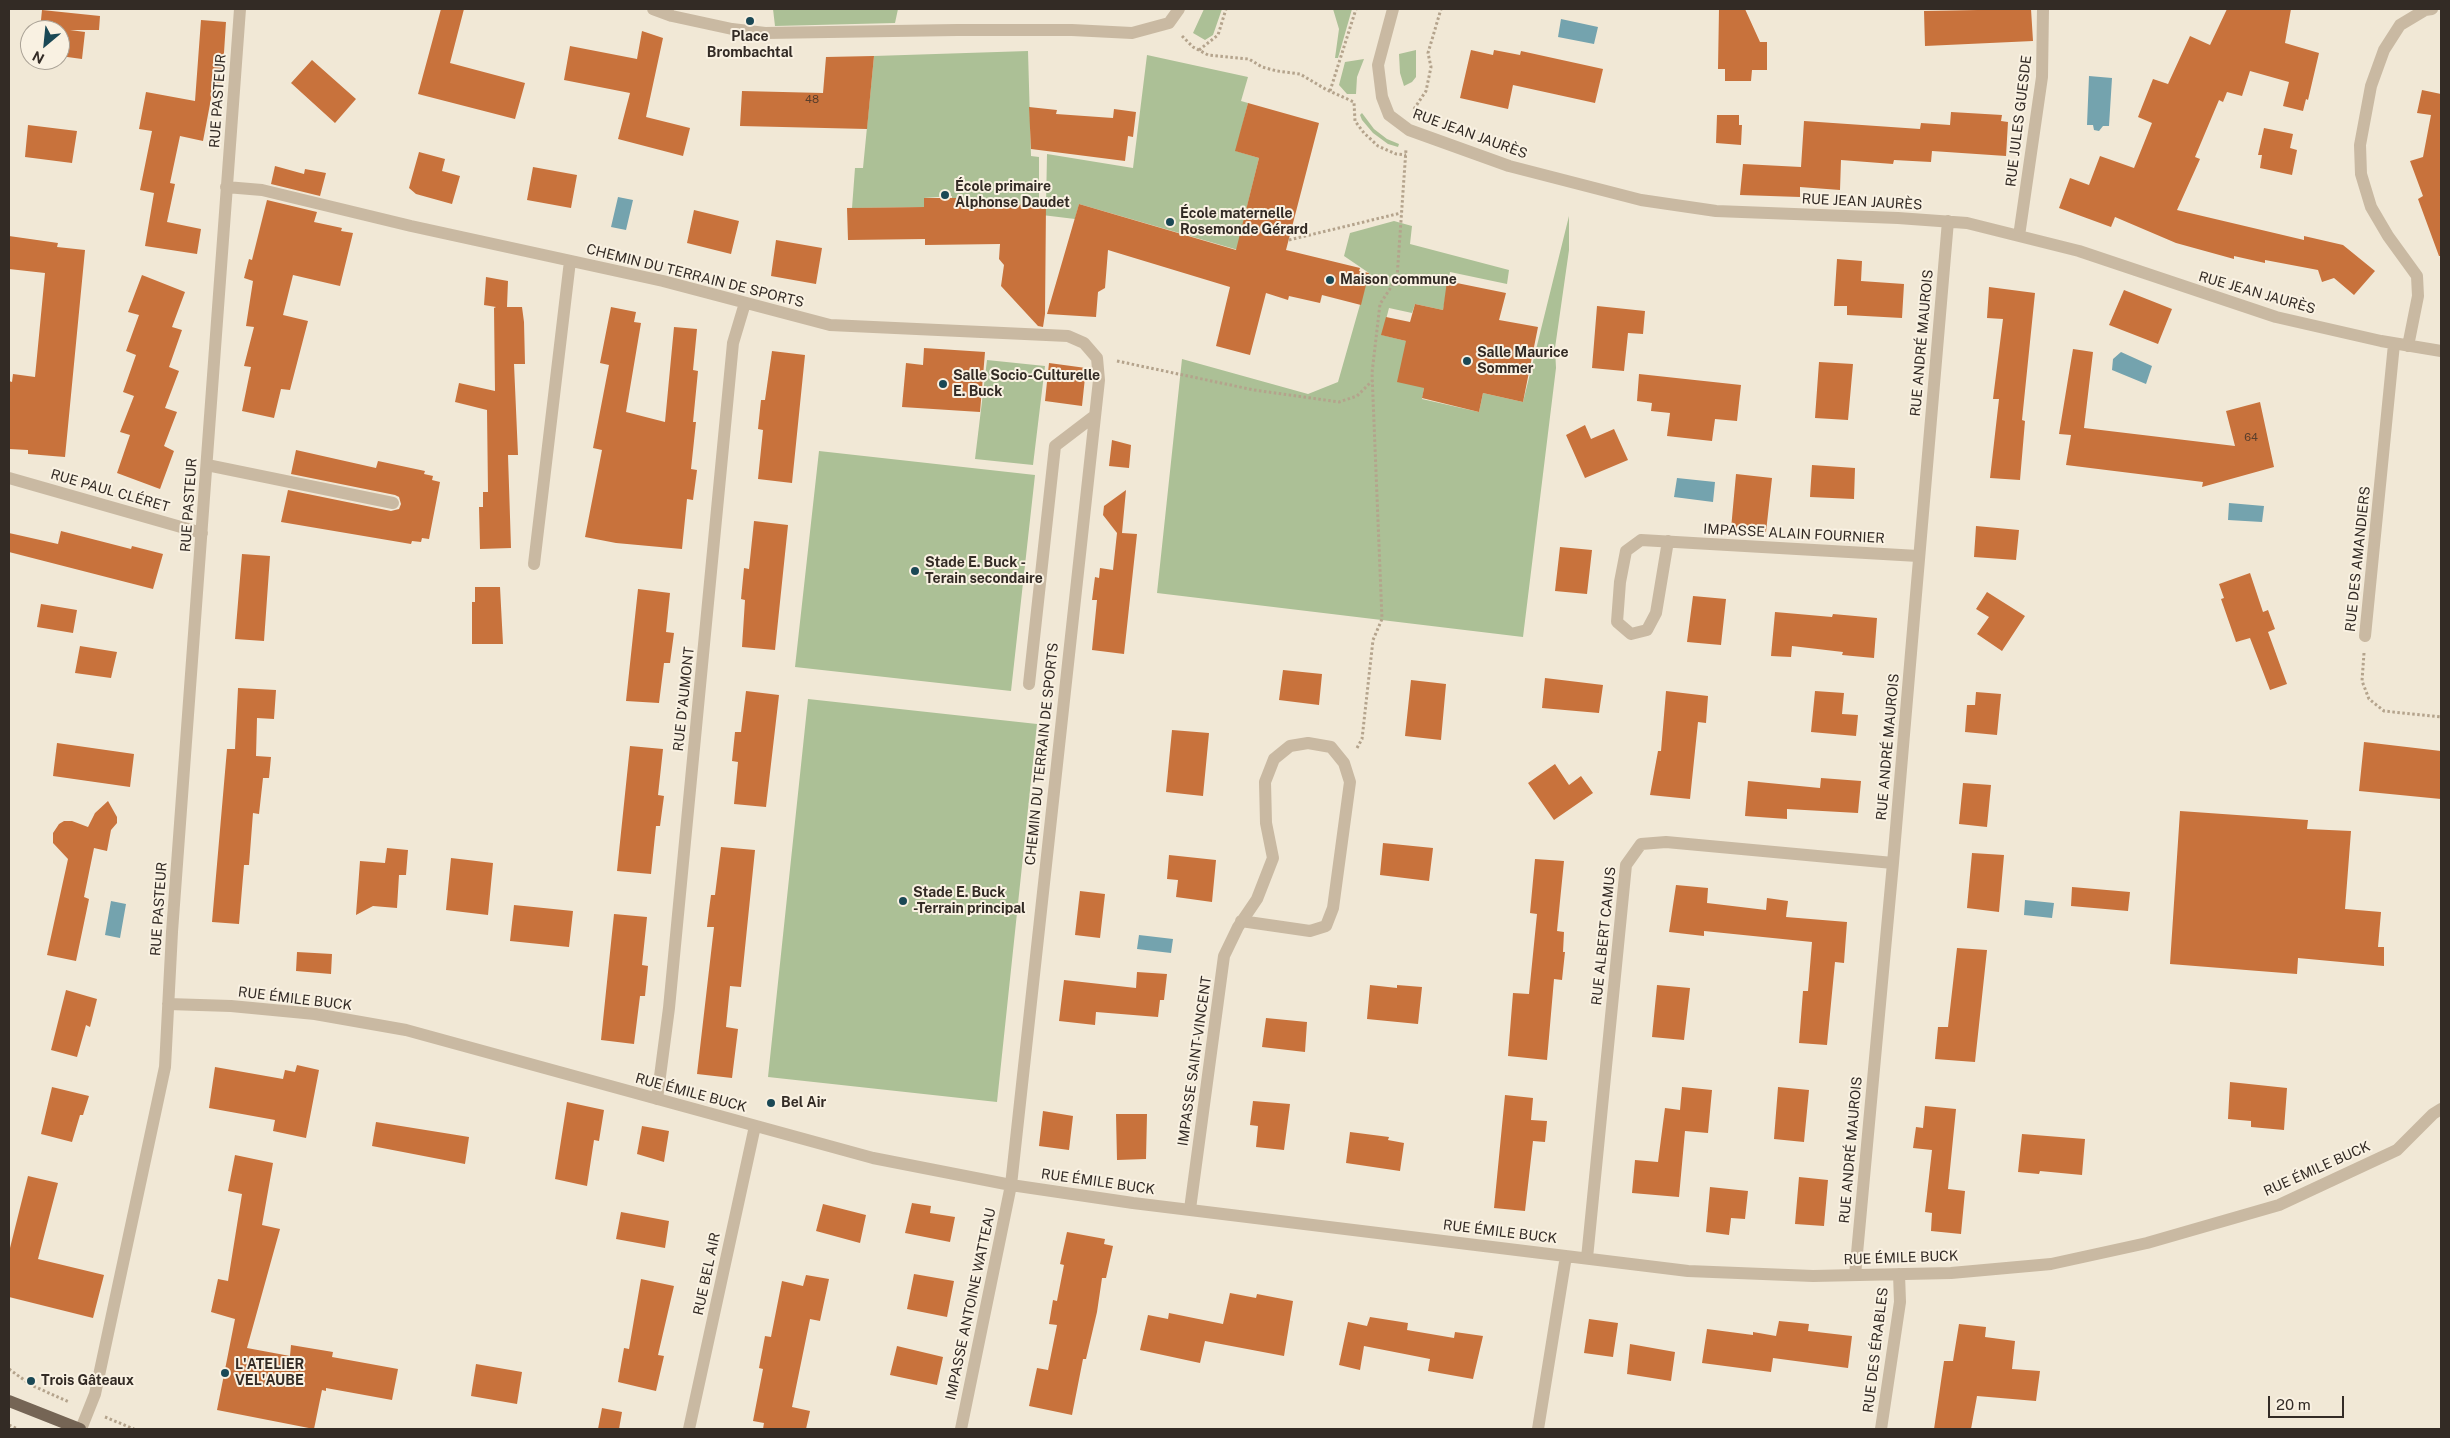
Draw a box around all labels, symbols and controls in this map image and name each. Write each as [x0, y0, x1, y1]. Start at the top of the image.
marker: Place Brombachtal [744, 15, 756, 27]
north arrow [20, 20, 70, 70]
place label: Place Brombachtal [707, 29, 793, 62]
text: N [30, 48, 47, 67]
street label: RUE PASTEUR [206, 53, 230, 149]
street label: RUE JULES GUESDE [2003, 54, 2035, 188]
house number: 48 [805, 93, 819, 107]
street label: RUE JEAN JAURÈS [1410, 105, 1530, 163]
place label: École primaire Alphonse Daudet [955, 179, 1070, 212]
marker: École primaire Alphonse Daudet [939, 189, 951, 201]
street label: RUE JEAN JAURÈS [1801, 190, 1923, 214]
place label: École maternelle Rosemonde Gérard [1180, 206, 1308, 238]
marker: École maternelle Rosemonde Gérard [1164, 216, 1176, 228]
street label: CHEMIN DU TERRAIN DE SPORTS [584, 241, 806, 311]
street label: RUE JEAN JAURÈS [2197, 268, 2317, 318]
street label: RUE ANDRÉ MAUROIS [1907, 269, 1937, 417]
place label: Maison commune [1340, 272, 1457, 288]
marker: Maison commune [1324, 274, 1336, 286]
place label: Salle Maurice Sommer [1477, 345, 1569, 378]
marker: Salle Maurice Sommer [1461, 355, 1473, 367]
place label: Salle Socio-Culturelle E. Buck [953, 368, 1100, 401]
marker: Salle Socio-Culturelle E. Buck [937, 378, 949, 390]
house number: 64 [2244, 431, 2258, 445]
street label: RUE PASTEUR [177, 457, 201, 553]
street label: RUE PAUL CLÉRET [49, 466, 171, 516]
street label: RUE DES AMANDIERS [2342, 485, 2374, 633]
street label: IMPASSE ALAIN FOURNIER [1703, 521, 1885, 547]
place label: Stade E. Buck - Terain secondaire [925, 555, 1043, 588]
marker: Stade E. Buck - Terain secondaire [909, 565, 921, 577]
street label: CHEMIN DU TERRAIN DE SPORTS [1022, 642, 1062, 866]
street label: RUE D'AUMONT [670, 646, 698, 752]
street label: RUE ANDRÉ MAUROIS [1873, 673, 1903, 821]
street label: RUE PASTEUR [147, 861, 171, 957]
street label: RUE ALBERT CAMUS [1588, 866, 1620, 1006]
place label: Stade E. Buck -Terrain principal [913, 885, 1026, 918]
marker: Stade E. Buck -Terrain principal [897, 895, 909, 907]
street label: IMPASSE SAINT-VINCENT [1175, 975, 1215, 1147]
street label: RUE ÉMILE BUCK [237, 984, 353, 1014]
street label: RUE ÉMILE BUCK [633, 1070, 749, 1116]
street label: RUE ANDRÉ MAUROIS [1836, 1076, 1866, 1224]
place label: Bel Air [781, 1095, 826, 1111]
marker: Bel Air [765, 1097, 777, 1109]
street label: RUE ÉMILE BUCK [2261, 1138, 2373, 1200]
street label: RUE ÉMILE BUCK [1040, 1166, 1156, 1198]
street label: IMPASSE ANTOINE WATTEAU [942, 1206, 1000, 1402]
street label: RUE ÉMILE BUCK [1442, 1217, 1558, 1247]
street label: RUE BEL AIR [690, 1231, 724, 1317]
street label: RUE ÉMILE BUCK [1843, 1248, 1959, 1268]
street label: RUE DES ÉRABLES [1860, 1286, 1892, 1414]
place label: L'ATELIER VEL'AUBE [235, 1357, 304, 1390]
marker: L'ATELIER VEL'AUBE [219, 1367, 231, 1379]
place label: Trois Gâteaux [41, 1373, 134, 1389]
marker: Trois Gâteaux [25, 1375, 37, 1387]
scale bar [2270, 1386, 2346, 1418]
text: 20 m [2276, 1396, 2311, 1413]

